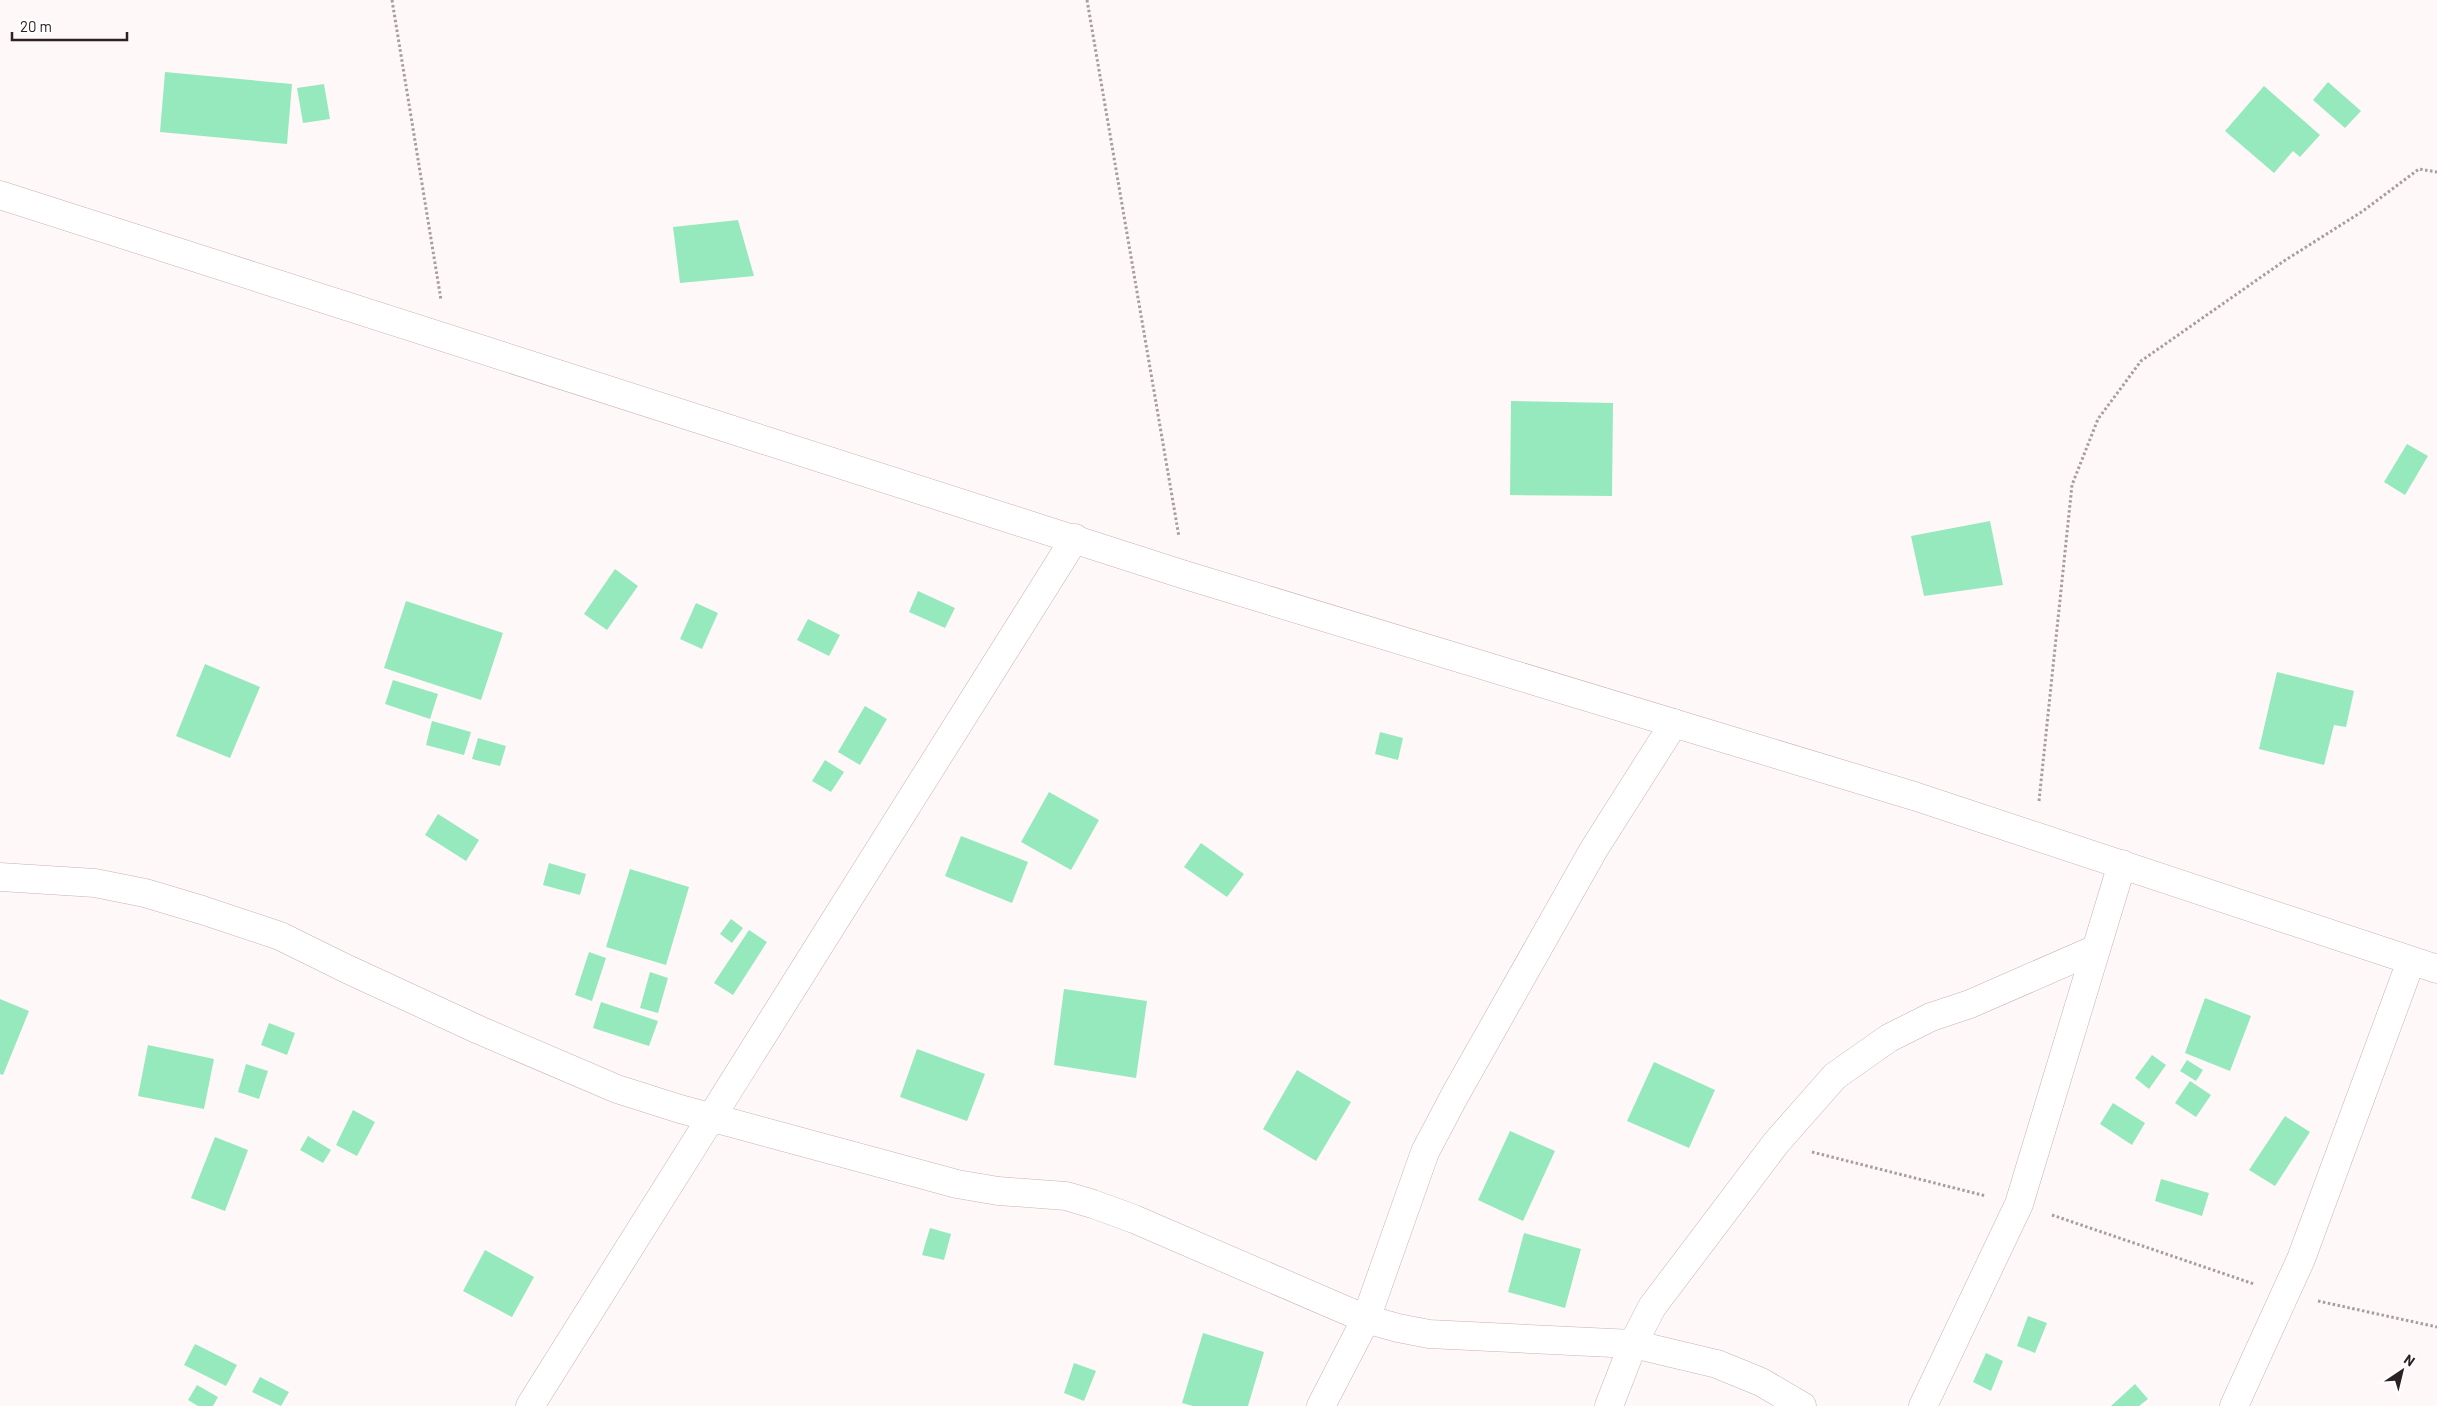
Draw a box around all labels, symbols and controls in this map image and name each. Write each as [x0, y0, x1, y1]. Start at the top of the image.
scale bar [12, 10, 128, 42]
text: 20 m [20, 17, 52, 35]
north arrow [2377, 1346, 2427, 1396]
text: N [2401, 1350, 2418, 1370]

